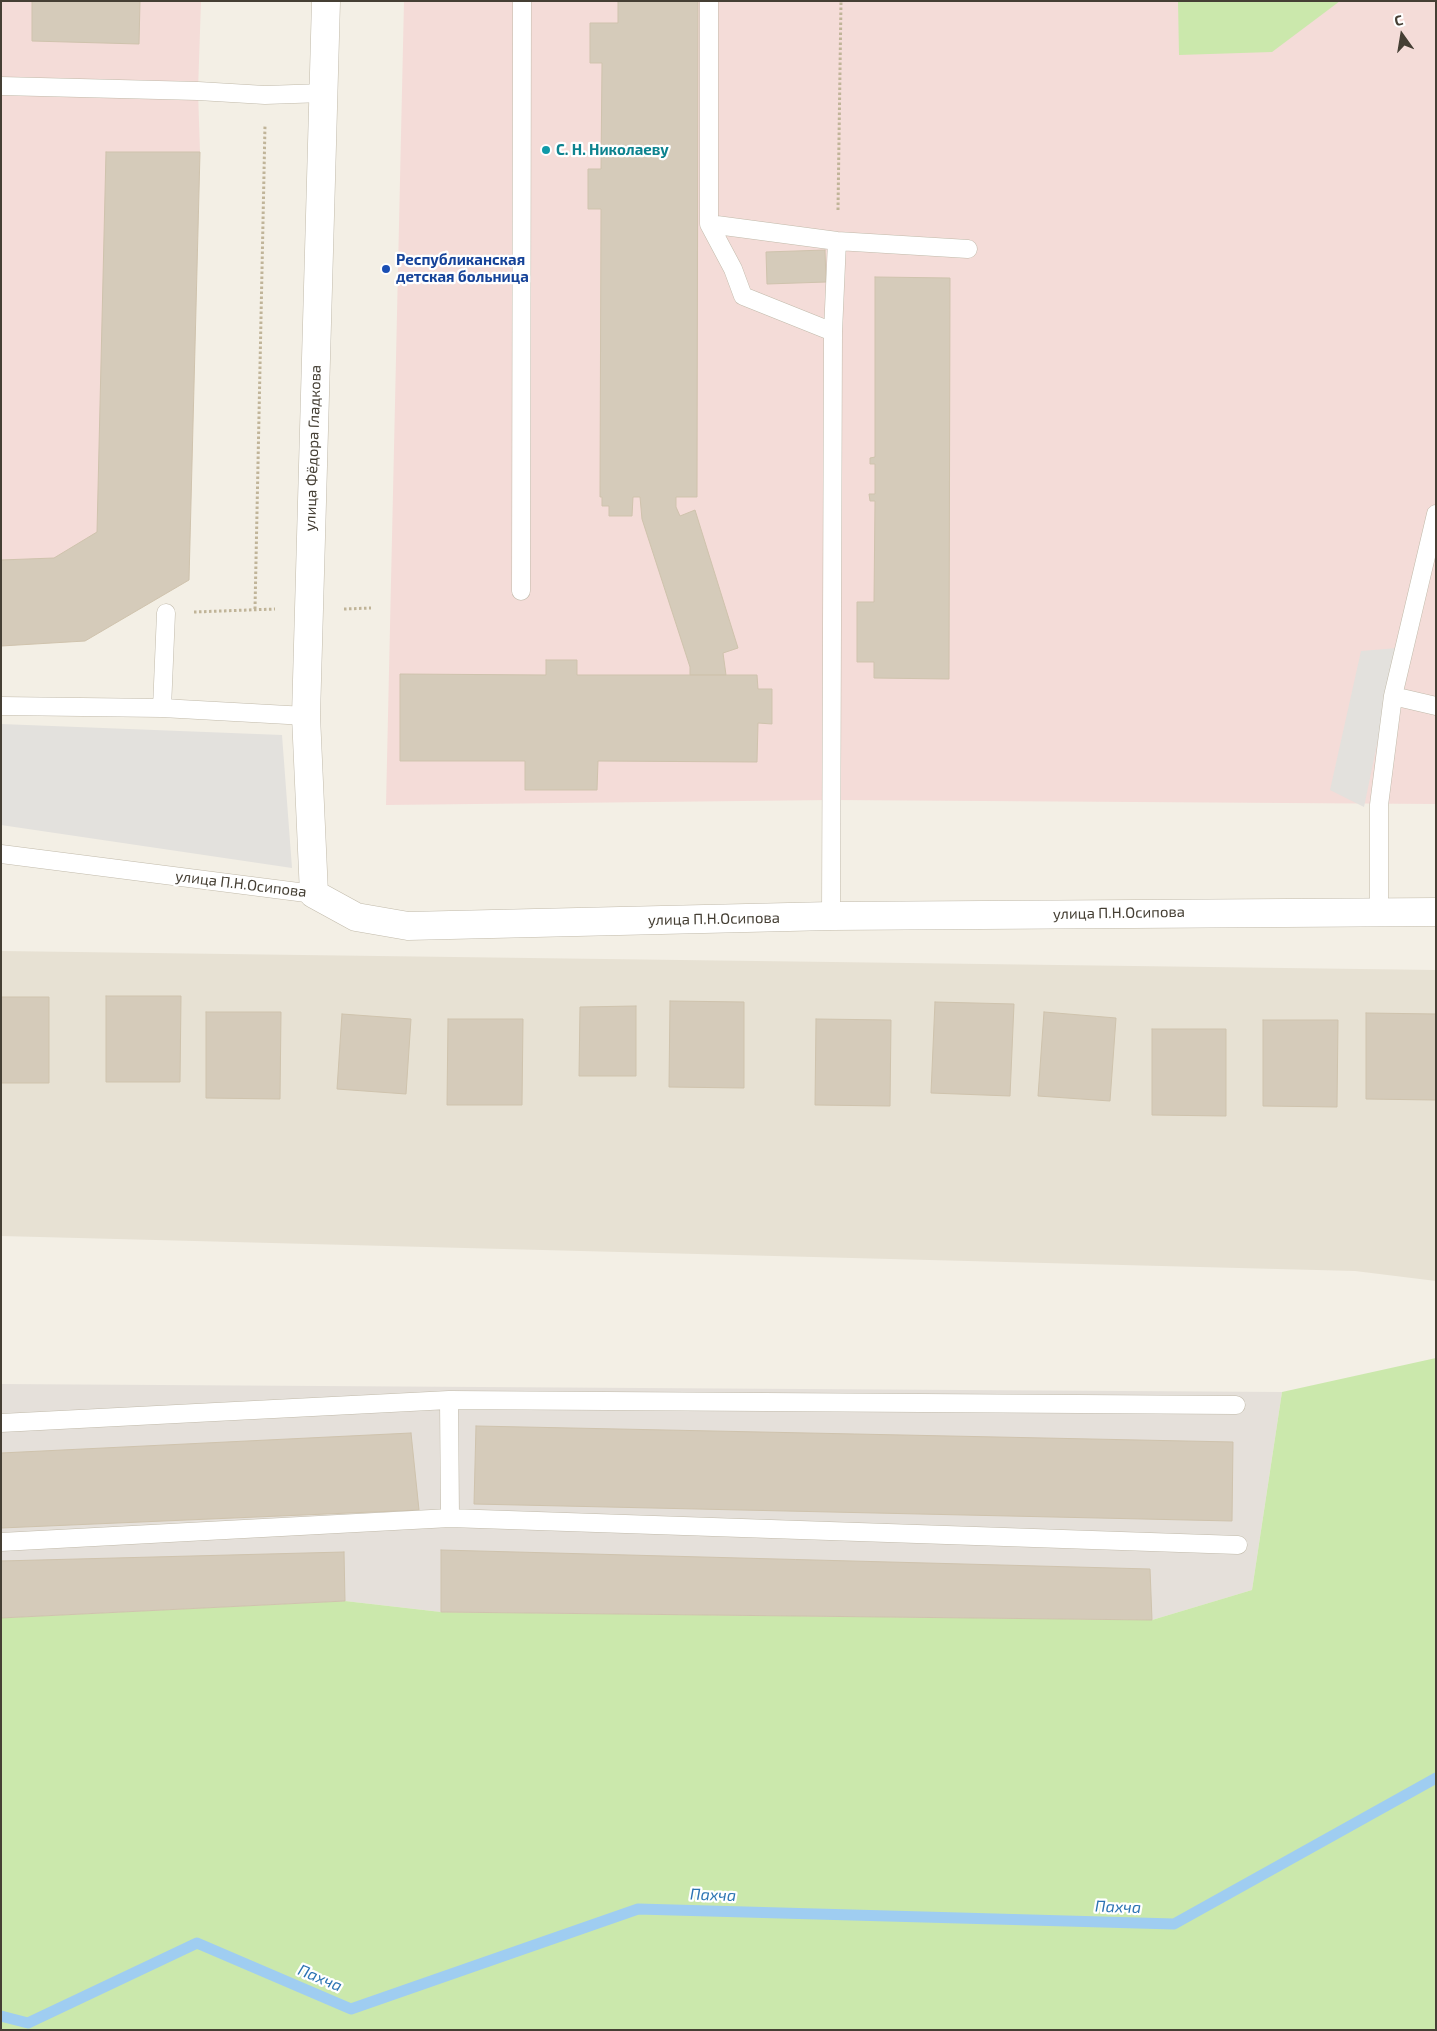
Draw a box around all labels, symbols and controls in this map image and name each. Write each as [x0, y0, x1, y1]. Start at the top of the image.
north arrow [1377, 10, 1427, 60]
text: С [1393, 11, 1404, 29]
place label: С. Н. Николаеву [556, 141, 669, 159]
marker: С. Н. Николаеву [540, 144, 552, 156]
place label: Республиканская детская больница [396, 251, 529, 286]
marker: Республиканская детская больница [380, 263, 392, 275]
street label: улица Фёдора Гладкова [301, 364, 325, 532]
street label: улица П.Н.Осипова [174, 867, 308, 901]
street label: улица П.Н.Осипова [1053, 903, 1185, 923]
street label: улица П.Н.Осипова [648, 909, 780, 929]
water label: Пахча [690, 1885, 736, 1905]
water label: Пахча [1095, 1897, 1141, 1917]
water label: Пахча [295, 1960, 345, 1996]

